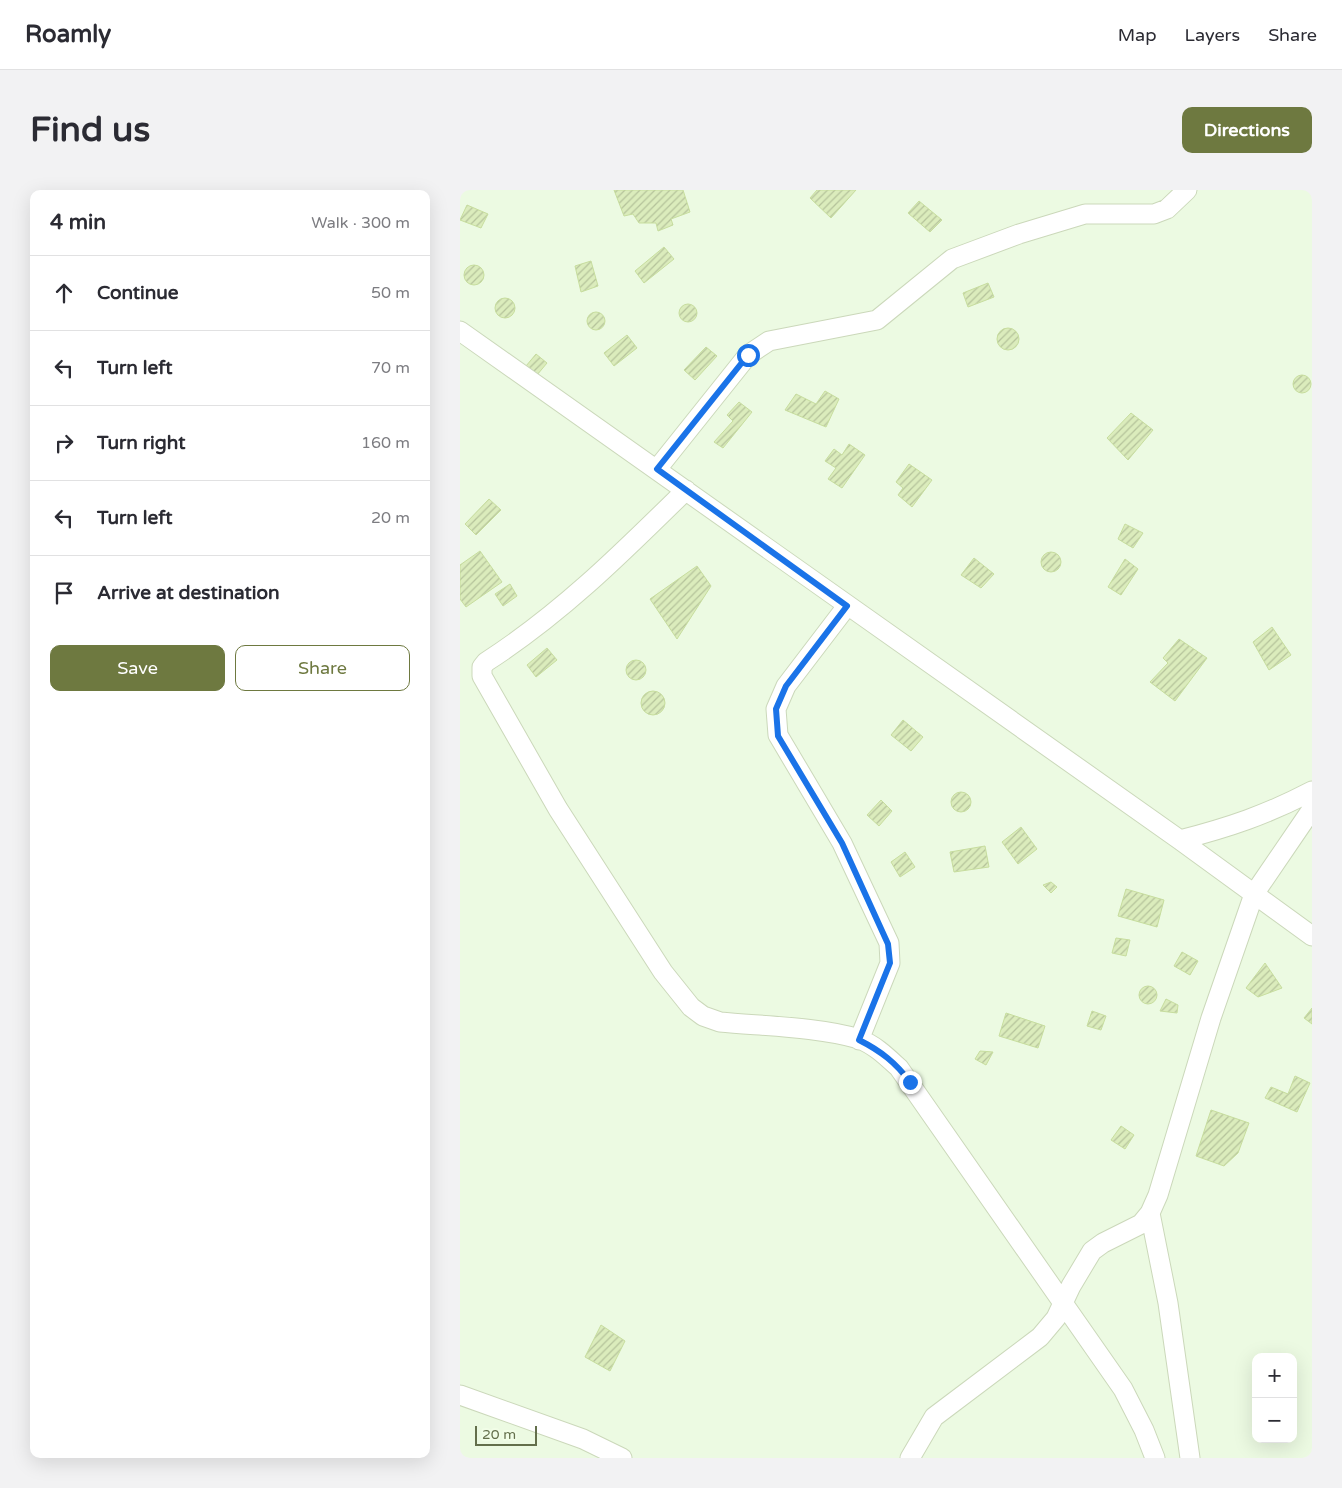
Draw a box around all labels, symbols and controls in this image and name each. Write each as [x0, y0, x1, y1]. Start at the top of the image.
text: Roamly [25, 20, 111, 49]
text: Map [1118, 24, 1157, 46]
text: Layers [1185, 24, 1240, 46]
text: Share [1268, 24, 1317, 46]
button: Directions [1182, 107, 1312, 153]
text: Find us [30, 109, 150, 151]
text: 4 min [50, 210, 106, 235]
text: Walk · 300 m [311, 213, 410, 233]
icon: ahead [50, 279, 78, 307]
text: Continue [97, 282, 179, 304]
text: 50 m [371, 283, 410, 303]
route start [737, 344, 760, 367]
icon: left [50, 354, 78, 382]
text: Turn left [97, 357, 173, 379]
text: 70 m [371, 358, 410, 378]
icon: right [50, 429, 78, 457]
text: Turn right [97, 432, 185, 454]
text: 160 m [361, 433, 410, 453]
icon: left [50, 504, 78, 532]
text: Turn left [97, 507, 173, 529]
text: 20 m [371, 508, 410, 528]
icon: arrive [50, 579, 78, 607]
text: Arrive at destination [97, 582, 280, 604]
button: Save [50, 645, 225, 691]
button: Share [235, 645, 410, 691]
route end [899, 1071, 922, 1094]
map controls [1252, 1353, 1297, 1443]
button: + [1252, 1353, 1297, 1398]
button: − [1252, 1398, 1297, 1443]
scale bar [475, 1423, 538, 1446]
text: 20 m [482, 1426, 516, 1443]

